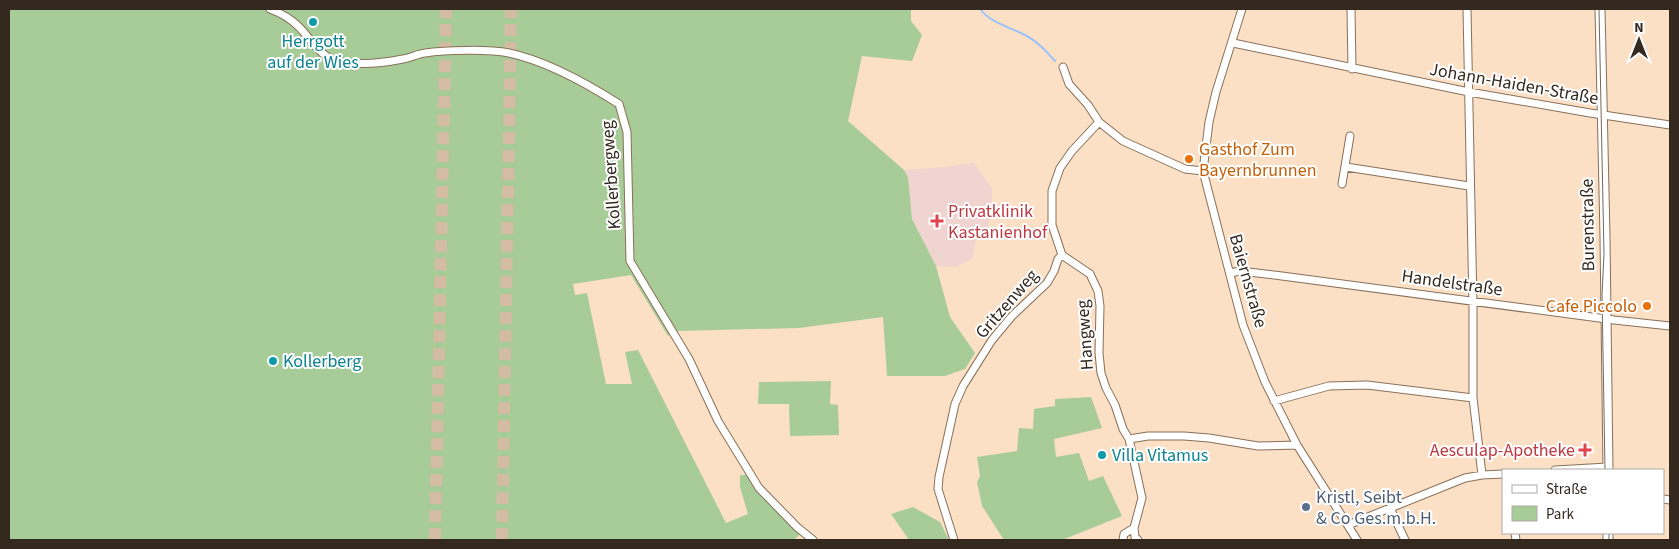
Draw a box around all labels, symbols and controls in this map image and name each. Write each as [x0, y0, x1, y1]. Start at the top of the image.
north arrow [1614, 15, 1664, 65]
marker: Herrgott auf der Wies [307, 16, 319, 28]
text: N [1634, 18, 1644, 38]
place label: Herrgott auf der Wies [267, 29, 359, 75]
street label: Johann-Haiden-Straße [1427, 57, 1601, 111]
street label: Kollerbergweg [595, 120, 627, 230]
place label: Gasthof Zum Bayernbrunnen [1199, 137, 1316, 183]
marker: Gasthof Zum Bayernbrunnen [1183, 153, 1195, 165]
street label: Burenstraße [1575, 178, 1601, 272]
place label: Privatklinik Kastanienhof [948, 199, 1048, 245]
marker: Privatklinik Kastanienhof [930, 214, 944, 228]
street label: Baiernstraße [1223, 231, 1273, 331]
street label: Gritzenweg [970, 264, 1044, 344]
street label: Handelstraße [1400, 264, 1504, 302]
place label: Cafe Piccolo [1546, 294, 1637, 319]
street label: Hangweg [1070, 299, 1100, 371]
marker: Cafe Piccolo [1641, 300, 1653, 312]
place label: Kollerberg [283, 349, 361, 374]
marker: Kollerberg [267, 355, 279, 367]
place label: Aesculap-Apotheke [1430, 438, 1575, 463]
place label: Villa Vitamus [1112, 443, 1208, 468]
marker: Aesculap-Apotheke [1579, 444, 1591, 456]
marker: Villa Vitamus [1096, 449, 1108, 461]
legend [1502, 469, 1664, 534]
text: Straße [1546, 479, 1587, 500]
place label: Kristl, Seibt & Co Ges.m.b.H. [1316, 485, 1436, 531]
marker: Kristl, Seibt & Co Ges.m.b.H. [1300, 501, 1312, 513]
text: Park [1546, 504, 1575, 525]

